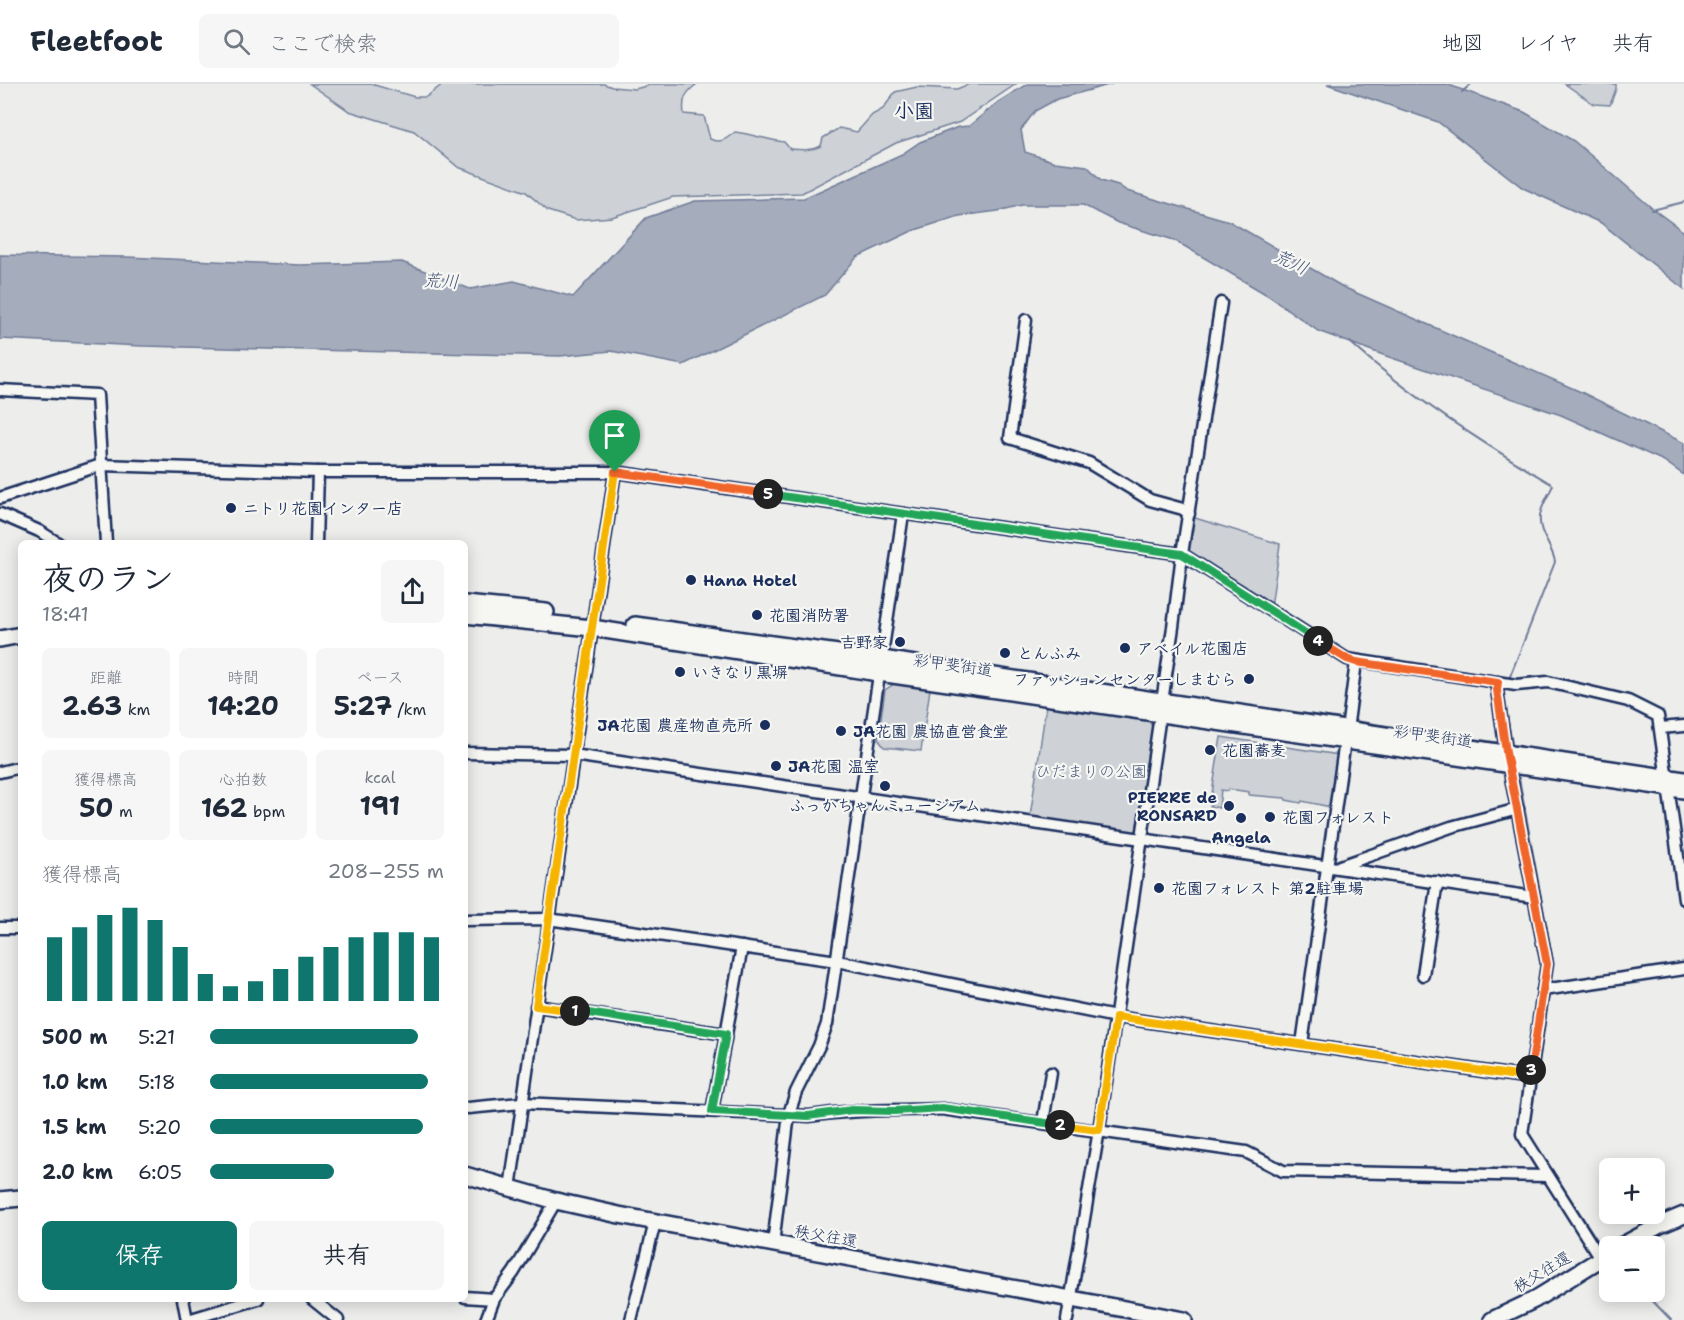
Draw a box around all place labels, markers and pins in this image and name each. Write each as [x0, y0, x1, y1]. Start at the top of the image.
pin [589, 410, 640, 472]
pin: 5 [753, 479, 783, 509]
place label: ニトリ花園インター店 [243, 498, 403, 519]
marker: ニトリ花園インター店 [224, 501, 238, 515]
place label: Hana Hotel [703, 570, 797, 591]
marker: Hana Hotel [684, 573, 698, 587]
place label: 花園消防署 [769, 605, 849, 626]
marker: 花園消防署 [750, 608, 764, 622]
pin: 4 [1303, 626, 1333, 656]
place label: 吉野家 [840, 632, 888, 653]
marker: 吉野家 [893, 635, 907, 649]
place label: アベイル花園店 [1137, 638, 1248, 659]
marker: アベイル花園店 [1118, 641, 1132, 655]
place label: とんふみ [1017, 643, 1081, 664]
marker: とんふみ [998, 646, 1012, 660]
place label: いきなり黒塀 [692, 662, 788, 683]
marker: いきなり黒塀 [673, 665, 687, 679]
place label: ファッションセンターしまむら [1013, 669, 1237, 690]
marker: ファッションセンターしまむら [1242, 672, 1256, 686]
place label: JA花園 農産物直売所 [597, 715, 753, 736]
marker: JA花園 農産物直売所 [758, 718, 772, 732]
place label: JA花園 農協直営食堂 [853, 721, 1009, 742]
marker: JA花園 農協直営食堂 [834, 724, 848, 738]
place label: 花園蕎麦 [1222, 740, 1286, 761]
marker: 花園蕎麦 [1203, 743, 1217, 757]
place label: JA花園 温室 [788, 756, 880, 777]
marker: JA花園 温室 [769, 759, 783, 773]
marker: ふっかちゃんミュージアム [878, 779, 892, 793]
place label: PIERRE de RONSARD [1128, 787, 1217, 826]
place label: ふっかちゃんミュージアム [789, 795, 981, 816]
marker: PIERRE de RONSARD [1222, 799, 1236, 813]
place label: 花園フォレスト [1282, 807, 1394, 828]
marker: 花園フォレスト [1263, 810, 1277, 824]
marker: Angela [1234, 811, 1248, 825]
place label: Angela [1211, 827, 1271, 848]
place label: 花園フォレスト 第2駐車場 [1171, 878, 1364, 899]
marker: 花園フォレスト 第2駐車場 [1152, 881, 1166, 895]
pin: 1 [560, 996, 590, 1026]
pin: 3 [1516, 1055, 1546, 1085]
pin: 2 [1045, 1110, 1075, 1140]

